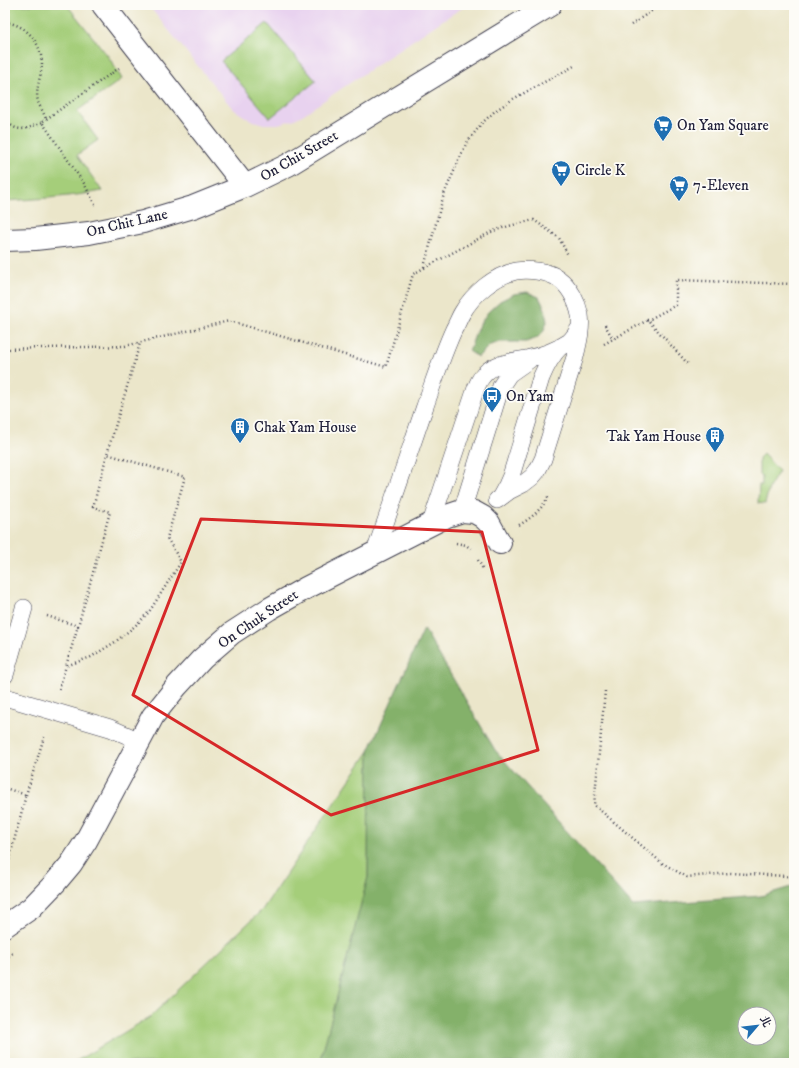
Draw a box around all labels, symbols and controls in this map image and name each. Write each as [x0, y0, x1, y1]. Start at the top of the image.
supermarket icon: On Yam Square [652, 114, 674, 142]
place label: On Yam Square [677, 116, 769, 135]
street label: On Chit Street [257, 126, 342, 186]
supermarket icon: Circle K [550, 159, 572, 187]
place label: Circle K [575, 161, 626, 180]
supermarket icon: 7-Eleven [668, 174, 690, 202]
place label: 7-Eleven [693, 176, 749, 195]
street label: On Chit Lane [85, 204, 169, 242]
bus stop icon: On Yam [481, 385, 503, 413]
place label: On Yam [506, 387, 554, 406]
building icon: Chak Yam House [229, 416, 251, 444]
place label: Chak Yam House [254, 418, 356, 437]
building icon: Tak Yam House [704, 425, 726, 453]
place label: Tak Yam House [606, 427, 701, 446]
street label: On Chuk Street [214, 585, 302, 653]
north arrow [737, 1006, 777, 1046]
text: 北 [756, 1014, 774, 1030]

